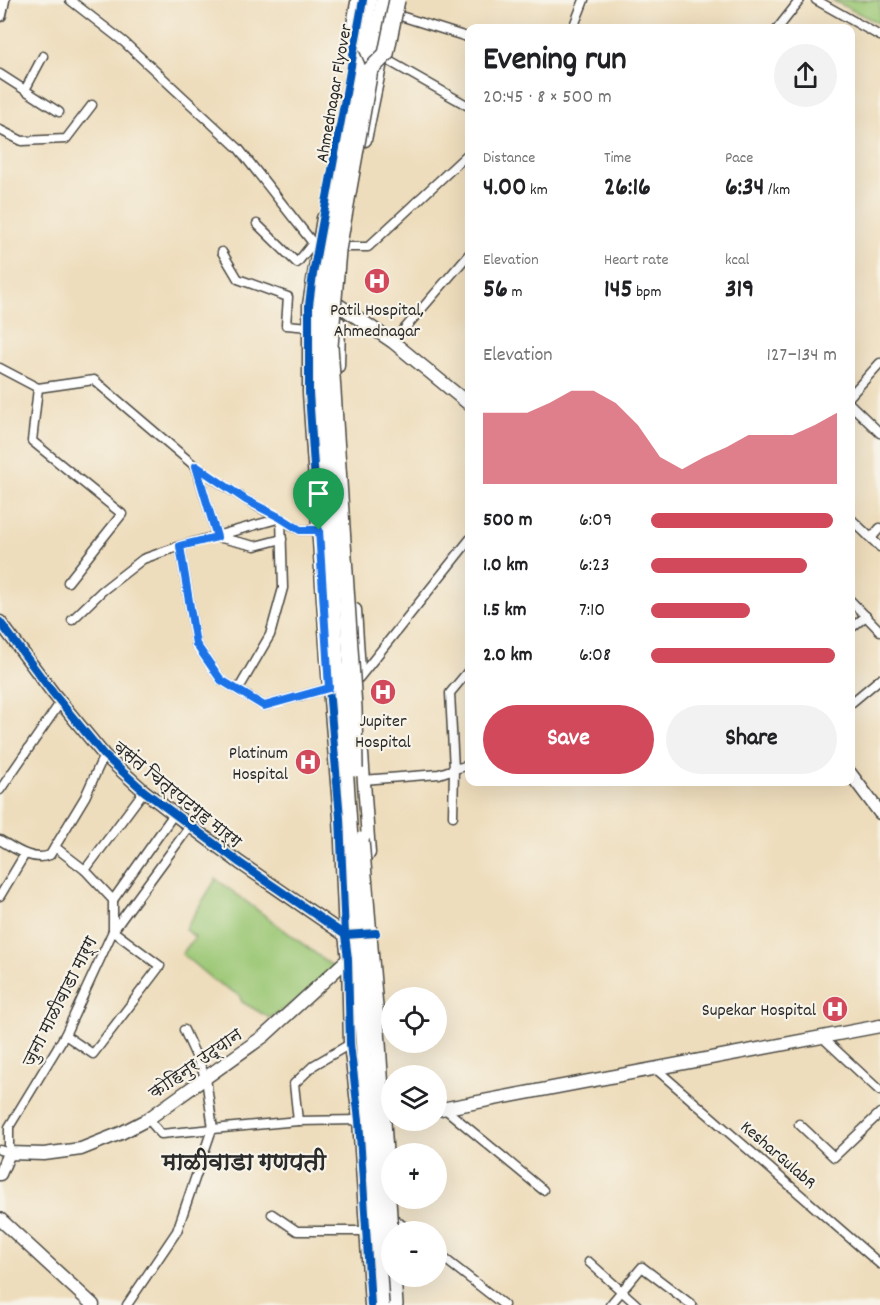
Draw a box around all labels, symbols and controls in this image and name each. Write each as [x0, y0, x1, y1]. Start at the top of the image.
street label: Ahmednagar Flyover [311, 22, 360, 165]
text: Evening run [483, 38, 627, 85]
button: share [774, 44, 837, 107]
text: 20:45 · 8 × 500 m [483, 84, 612, 112]
text: Distance [483, 147, 535, 170]
text: Time [604, 147, 631, 170]
text: Pace [725, 147, 753, 170]
text: 4.00 [483, 170, 526, 207]
text: 26:16 [604, 170, 651, 207]
text: 6:34 [725, 170, 764, 207]
text: km [526, 179, 548, 202]
text: /km [764, 179, 790, 202]
text: Elevation [483, 249, 539, 272]
text: Heart rate [604, 249, 669, 272]
text: kcal [725, 249, 749, 272]
hospital icon: Patil Hospital, Ahmednagar [362, 266, 392, 296]
text: 56 [483, 272, 508, 309]
text: 145 [604, 272, 633, 309]
text: 319 [725, 272, 754, 309]
text: m [508, 281, 522, 304]
text: bpm [633, 281, 662, 304]
place label: Patil Hospital, Ahmednagar [330, 299, 424, 345]
text: Elevation [483, 342, 553, 370]
text: 127–134 m [766, 342, 837, 370]
pin [293, 468, 344, 530]
icon: arrive [302, 477, 335, 510]
text: 500 m [483, 507, 532, 535]
text: 6:09 [579, 507, 612, 535]
text: 1.0 km [483, 552, 528, 580]
text: 6:23 [579, 552, 610, 580]
text: 1.5 km [483, 597, 526, 625]
text: 7:10 [579, 597, 605, 625]
text: 2.0 km [483, 642, 532, 670]
text: 6:08 [579, 642, 611, 670]
hospital icon: Jupiter Hospital [368, 677, 398, 707]
button: Save [483, 705, 654, 774]
button: Share [666, 705, 837, 774]
place label: Jupiter Hospital [355, 710, 412, 756]
street label: वसंत चित्रपटगृह मार्ग [106, 735, 247, 856]
place label: Platinum Hospital [229, 742, 289, 788]
hospital icon: Platinum Hospital [293, 747, 323, 777]
street label: जुना माळीवाडा मार्ग [17, 933, 105, 1072]
map controls [381, 987, 447, 1287]
button: locate [381, 987, 447, 1053]
hospital icon: Supekar Hospital [820, 994, 850, 1024]
place label: Supekar Hospital [702, 999, 817, 1024]
street label: कोहिनुर उद्यान [144, 1023, 249, 1107]
button: layers [381, 1065, 447, 1131]
street label: KesharGulabR [734, 1116, 821, 1196]
button: + [381, 1143, 447, 1209]
district label: माळीवाडा गणपती [161, 1147, 327, 1181]
button: − [381, 1221, 447, 1287]

